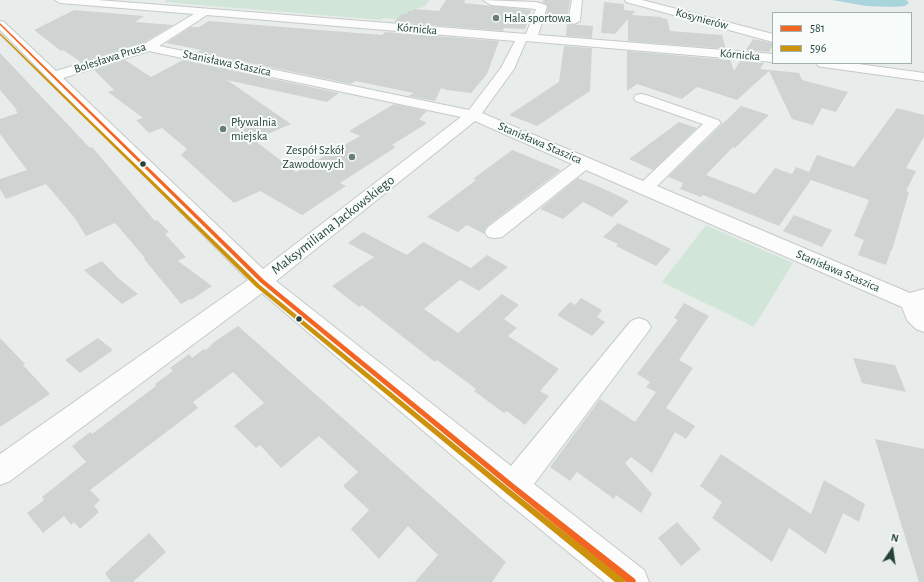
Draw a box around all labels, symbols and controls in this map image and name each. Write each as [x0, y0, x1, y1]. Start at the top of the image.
street label: Kosynierów [674, 5, 730, 33]
place label: Hala sportowa [504, 11, 571, 25]
legend [772, 12, 912, 64]
marker: Hala sportowa [491, 13, 501, 23]
street label: Kórnicka [396, 20, 438, 38]
text: 581 [810, 22, 825, 34]
street label: Bolesława Prusa [72, 40, 148, 76]
text: 596 [810, 42, 826, 54]
street label: Kórnicka [719, 46, 761, 64]
street label: Stanisława Staszica [182, 47, 272, 79]
place label: Pływalnia miejska [231, 115, 277, 143]
street label: Stanisława Staszica [496, 119, 584, 167]
marker: Pływalnia miejska [218, 124, 228, 134]
place label: Zespół Szkół Zawodowych [283, 143, 344, 171]
marker: Zespół Szkół Zawodowych [347, 152, 357, 162]
unlabelled marker [138, 159, 148, 169]
street label: Maksymiliana Jackowskiego [268, 172, 398, 278]
street label: Stanisława Staszica [794, 247, 882, 295]
unlabelled marker [294, 314, 304, 324]
north arrow [872, 530, 912, 570]
text: N [890, 532, 900, 544]

